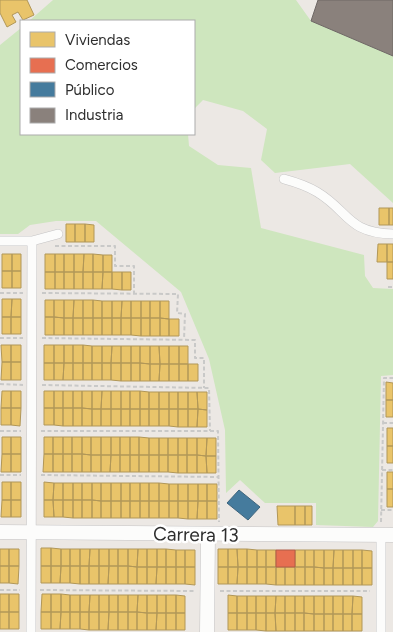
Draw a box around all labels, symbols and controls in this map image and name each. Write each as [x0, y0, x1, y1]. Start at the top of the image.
legend [20, 20, 195, 135]
text: Viviendas [65, 31, 130, 49]
text: Comercios [65, 56, 138, 74]
text: Público [65, 81, 115, 99]
text: Industria [65, 106, 123, 124]
street label: Carrera 13 [153, 522, 239, 547]

